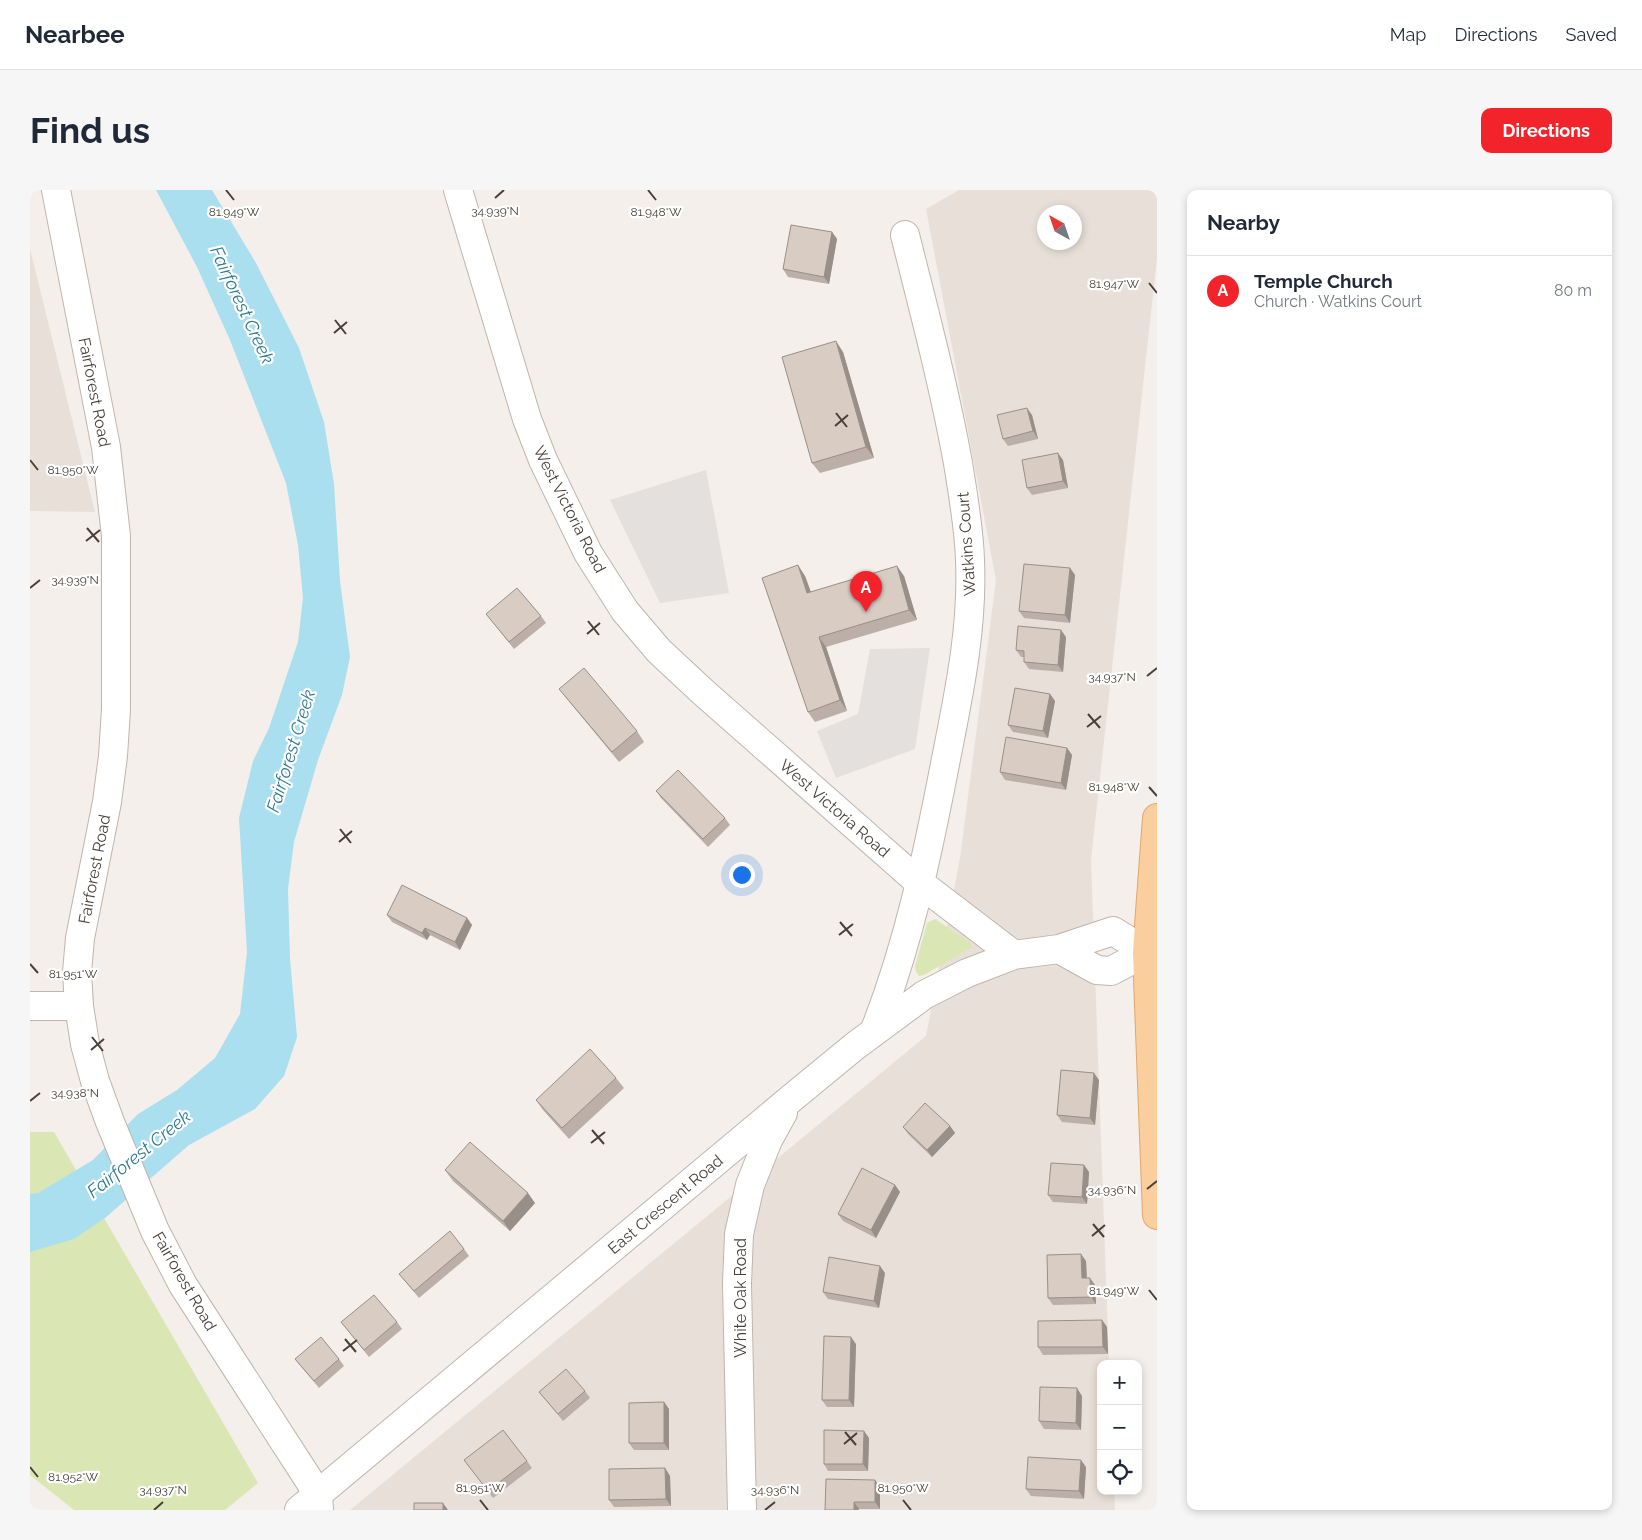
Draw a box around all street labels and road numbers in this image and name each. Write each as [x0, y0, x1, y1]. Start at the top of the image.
street label: Fairforest Road [75, 336, 114, 448]
street label: West Victoria Road [529, 443, 610, 576]
street label: Watkins Court [953, 491, 980, 597]
street label: West Victoria Road [776, 755, 894, 861]
street label: Fairforest Road [75, 813, 114, 925]
street label: East Crescent Road [604, 1151, 727, 1258]
street label: Fairforest Road [149, 1228, 221, 1334]
street label: White Oak Road [731, 1238, 750, 1358]

